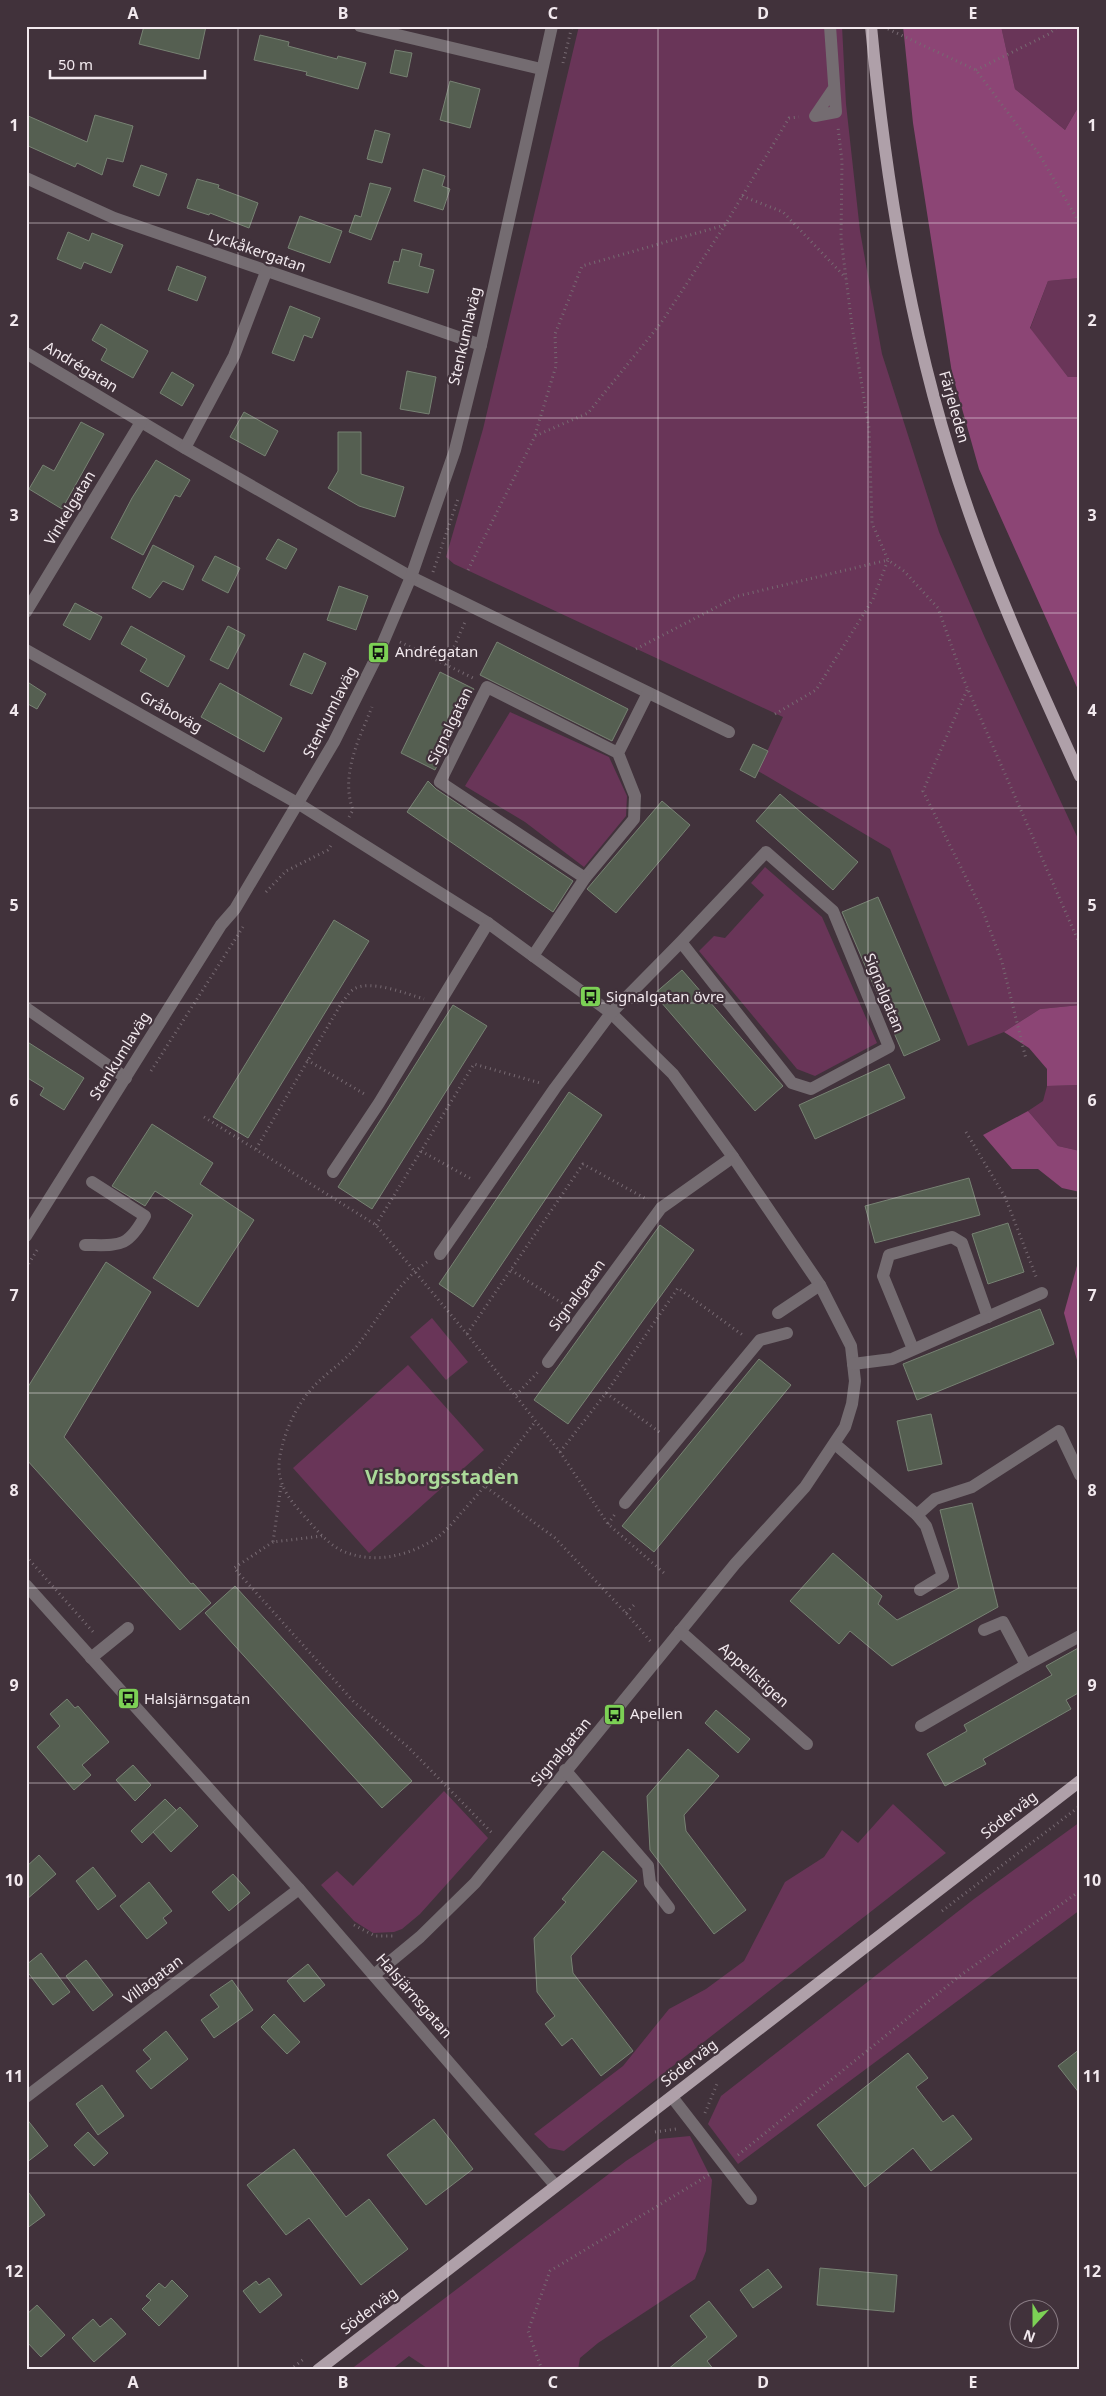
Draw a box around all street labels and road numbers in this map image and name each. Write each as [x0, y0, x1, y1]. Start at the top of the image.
street label: Lyckåkergatan [206, 224, 309, 276]
street label: Stenkumlaväg [443, 285, 485, 387]
street label: Andrégatan [41, 336, 122, 396]
street label: Färjeleden [935, 368, 975, 445]
street label: Vinkelgatan [39, 467, 99, 548]
street label: Stenkumlaväg [297, 662, 361, 761]
street label: Signalgatan [422, 684, 476, 768]
street label: Gråboväg [137, 686, 206, 736]
street label: Signalgatan [860, 950, 910, 1035]
street label: Stenkumlaväg [84, 1008, 154, 1103]
street label: Signalgatan [544, 1255, 609, 1334]
street label: Appellstigen [715, 1637, 794, 1711]
street label: Signalgatan [526, 1713, 595, 1790]
street label: Söderväg [976, 1786, 1041, 1843]
street label: Halsjärnsgatan [372, 1949, 457, 2042]
street label: Villagatan [119, 1950, 186, 2008]
street label: Söderväg [656, 2034, 721, 2091]
street label: Söderväg [336, 2282, 401, 2338]

